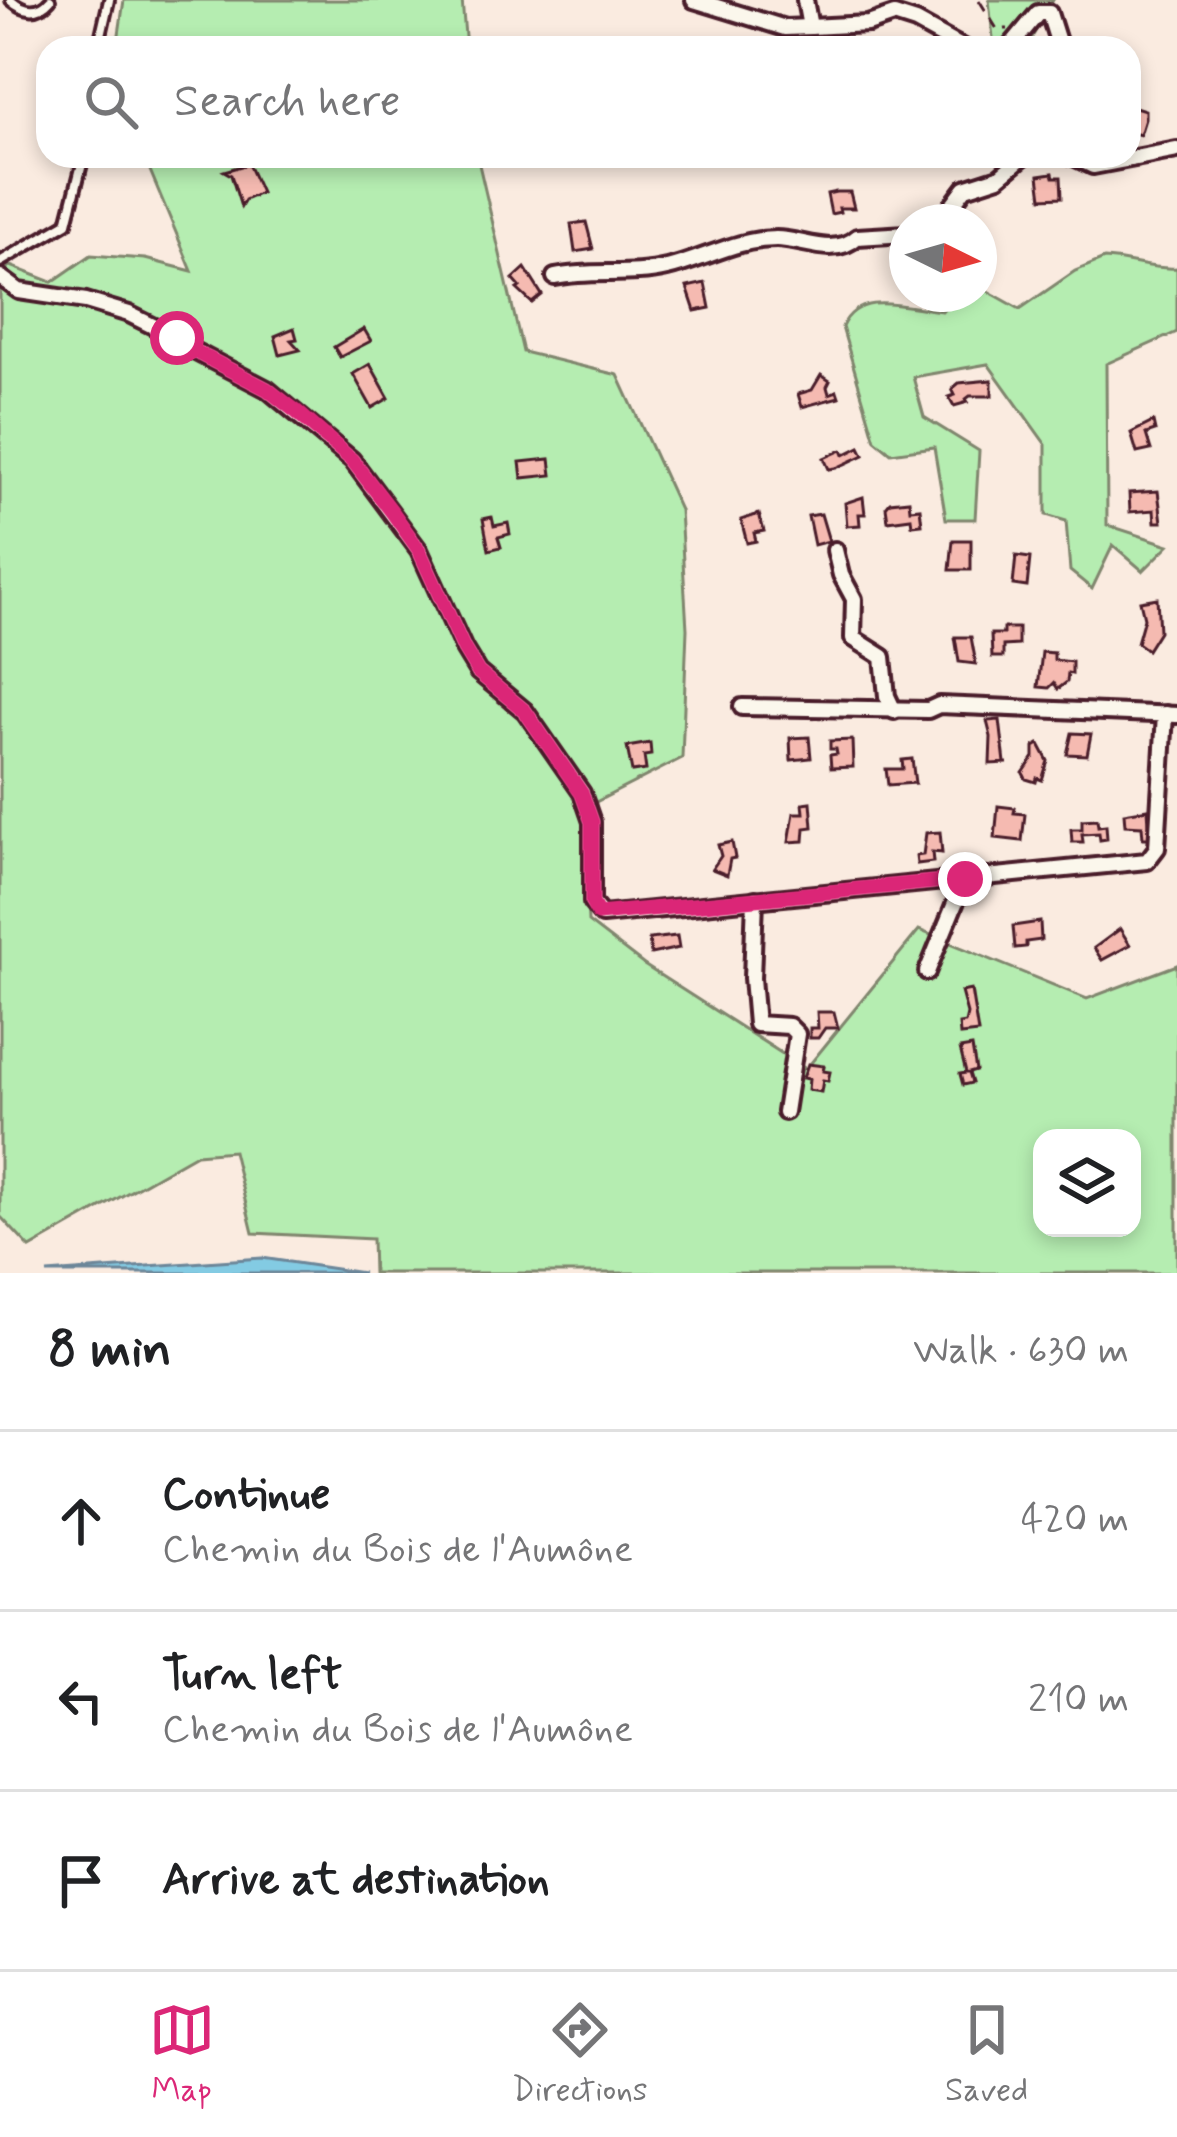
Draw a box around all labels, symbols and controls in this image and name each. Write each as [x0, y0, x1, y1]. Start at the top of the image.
search box [36, 36, 1141, 168]
icon: search [78, 69, 144, 135]
text: Search here [174, 73, 401, 132]
north arrow [889, 204, 997, 312]
route start [150, 311, 204, 365]
route end [938, 852, 992, 906]
map controls [1033, 1129, 1141, 1237]
button: layers [1033, 1129, 1141, 1237]
text: 8 min [48, 1318, 171, 1384]
text: Walk · 630 m [913, 1326, 1129, 1377]
text: Continue [162, 1466, 330, 1525]
icon: ahead [48, 1488, 114, 1554]
text: 420 m [1021, 1495, 1129, 1546]
text: Chemin du Bois de l'Aumône [162, 1525, 633, 1576]
text: Turn left [162, 1646, 342, 1705]
icon: left [48, 1668, 114, 1734]
text: 210 m [1028, 1675, 1129, 1726]
text: Chemin du Bois de l'Aumône [162, 1705, 633, 1756]
icon: arrive [48, 1848, 114, 1914]
text: Arrive at destination [162, 1851, 550, 1910]
tab: Map [149, 1997, 215, 2113]
tab: Directions [512, 1997, 648, 2113]
tab: Saved [945, 1997, 1028, 2113]

